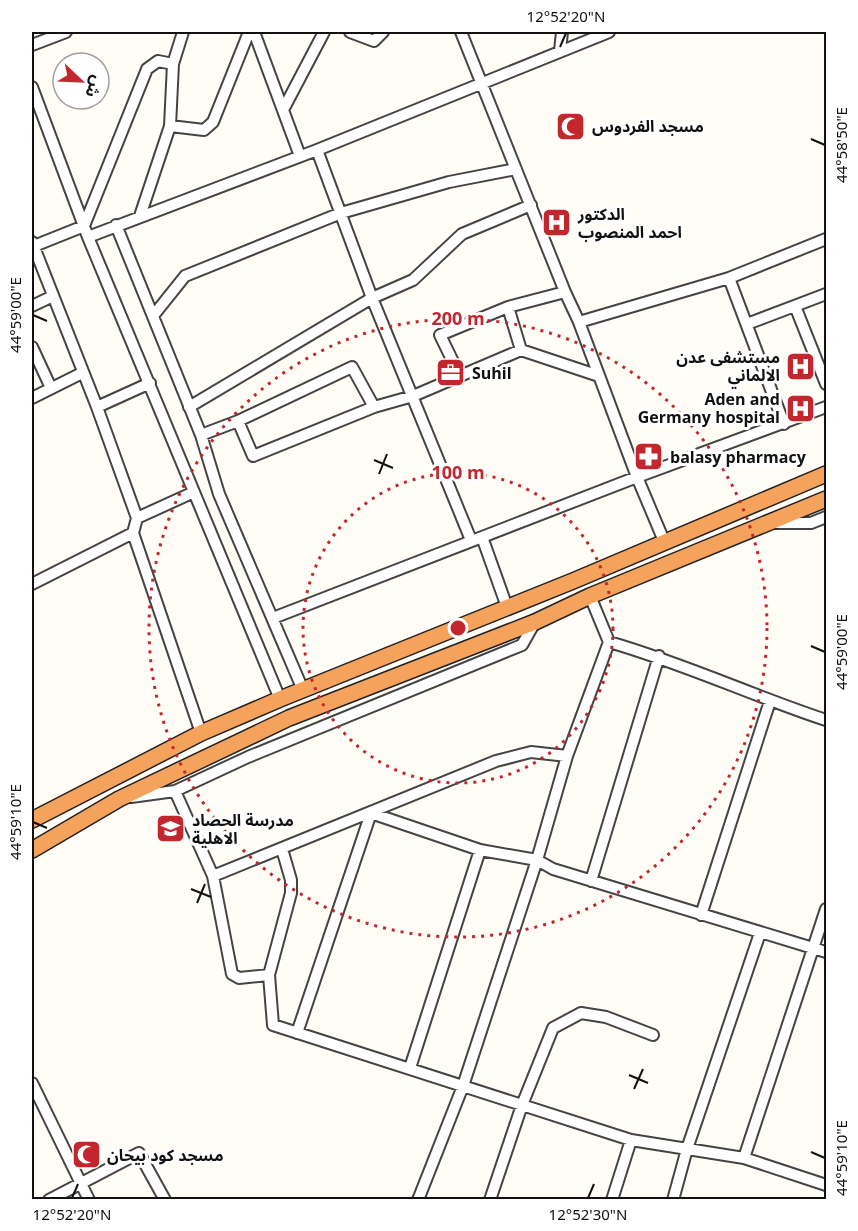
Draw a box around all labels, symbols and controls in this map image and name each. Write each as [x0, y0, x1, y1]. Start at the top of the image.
text: 12°52'20"N [527, 1, 605, 33]
north arrow [51, 51, 111, 111]
text: ش [74, 70, 114, 103]
text: 44°58'50"E [826, 107, 858, 183]
mosque icon: مسجد الفردوس [555, 110, 587, 142]
place label: مسجد الفردوس [592, 110, 704, 144]
place label: الدكتور احمد المنصوب [577, 198, 682, 250]
hospital icon: الدكتور احمد المنصوب [541, 207, 573, 239]
text: 44°59'00"E [0, 277, 32, 353]
text: 200 m [431, 300, 485, 338]
place label: مستشفى عدن الالماني [676, 341, 780, 393]
hospital icon: مستشفى عدن الالماني [785, 350, 817, 382]
office icon: Suhil [435, 357, 467, 389]
place label: Suhil [472, 357, 512, 391]
place label: Aden and Germany hospital [638, 383, 780, 435]
hospital icon: Aden and Germany hospital [785, 392, 817, 424]
pharmacy icon: balasy pharmacy [633, 441, 665, 473]
place label: balasy pharmacy [670, 441, 807, 475]
text: 100 m [431, 454, 485, 492]
text: 44°59'00"E [826, 614, 858, 690]
centre of rings [448, 618, 468, 638]
text: 44°59'10"E [0, 784, 32, 860]
place label: مدرسة الحصاد الاهلية [192, 804, 294, 856]
school or university icon: مدرسة الحصاد الاهلية [155, 813, 187, 845]
text: 44°59'10"E [826, 1120, 858, 1196]
mosque icon: مسجد كود بيحان [70, 1139, 102, 1171]
place label: مسجد كود بيحان [107, 1139, 223, 1173]
text: 12°52'20"N [33, 1199, 111, 1231]
text: 12°52'30"N [549, 1199, 627, 1231]

